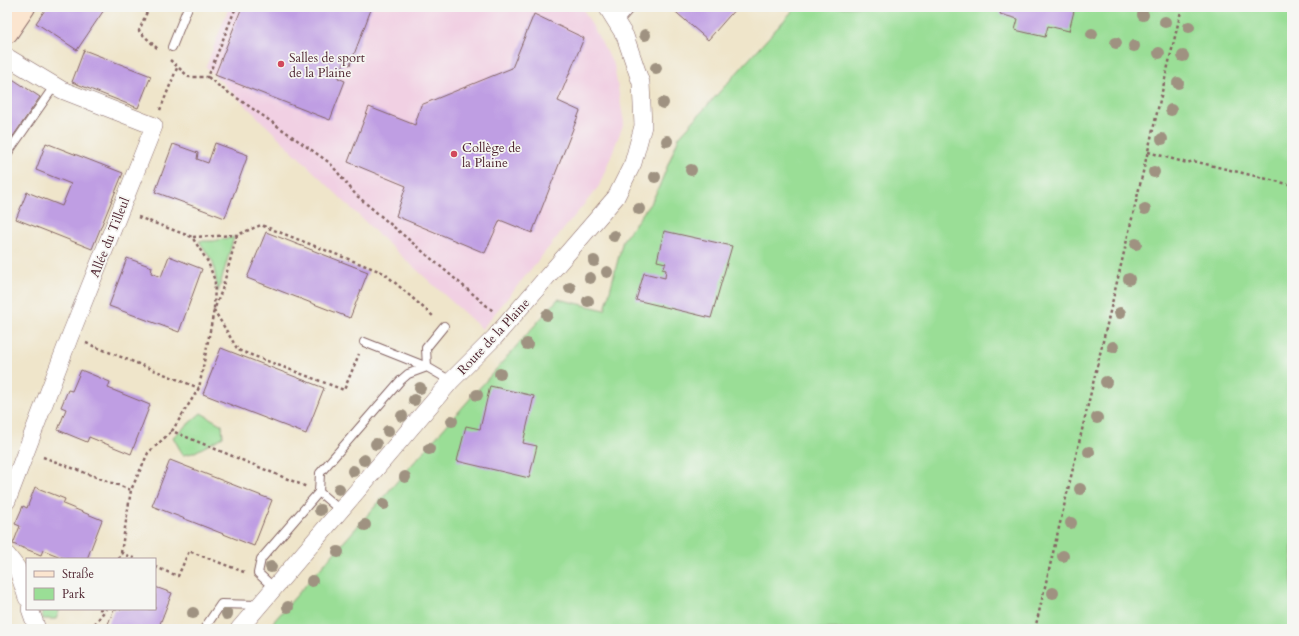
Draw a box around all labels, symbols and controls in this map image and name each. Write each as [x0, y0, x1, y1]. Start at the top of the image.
place label: Salles de sport de la Plaine [289, 49, 365, 82]
marker: Salles de sport de la Plaine [276, 59, 286, 69]
place label: Collège de la Plaine [462, 139, 521, 172]
marker: Collège de la Plaine [449, 149, 459, 159]
street label: Allée du Tilleul [86, 194, 134, 280]
street label: Route de la Plaine [453, 294, 534, 379]
legend [26, 558, 156, 610]
text: Straße [62, 566, 94, 582]
text: Park [62, 586, 86, 602]

